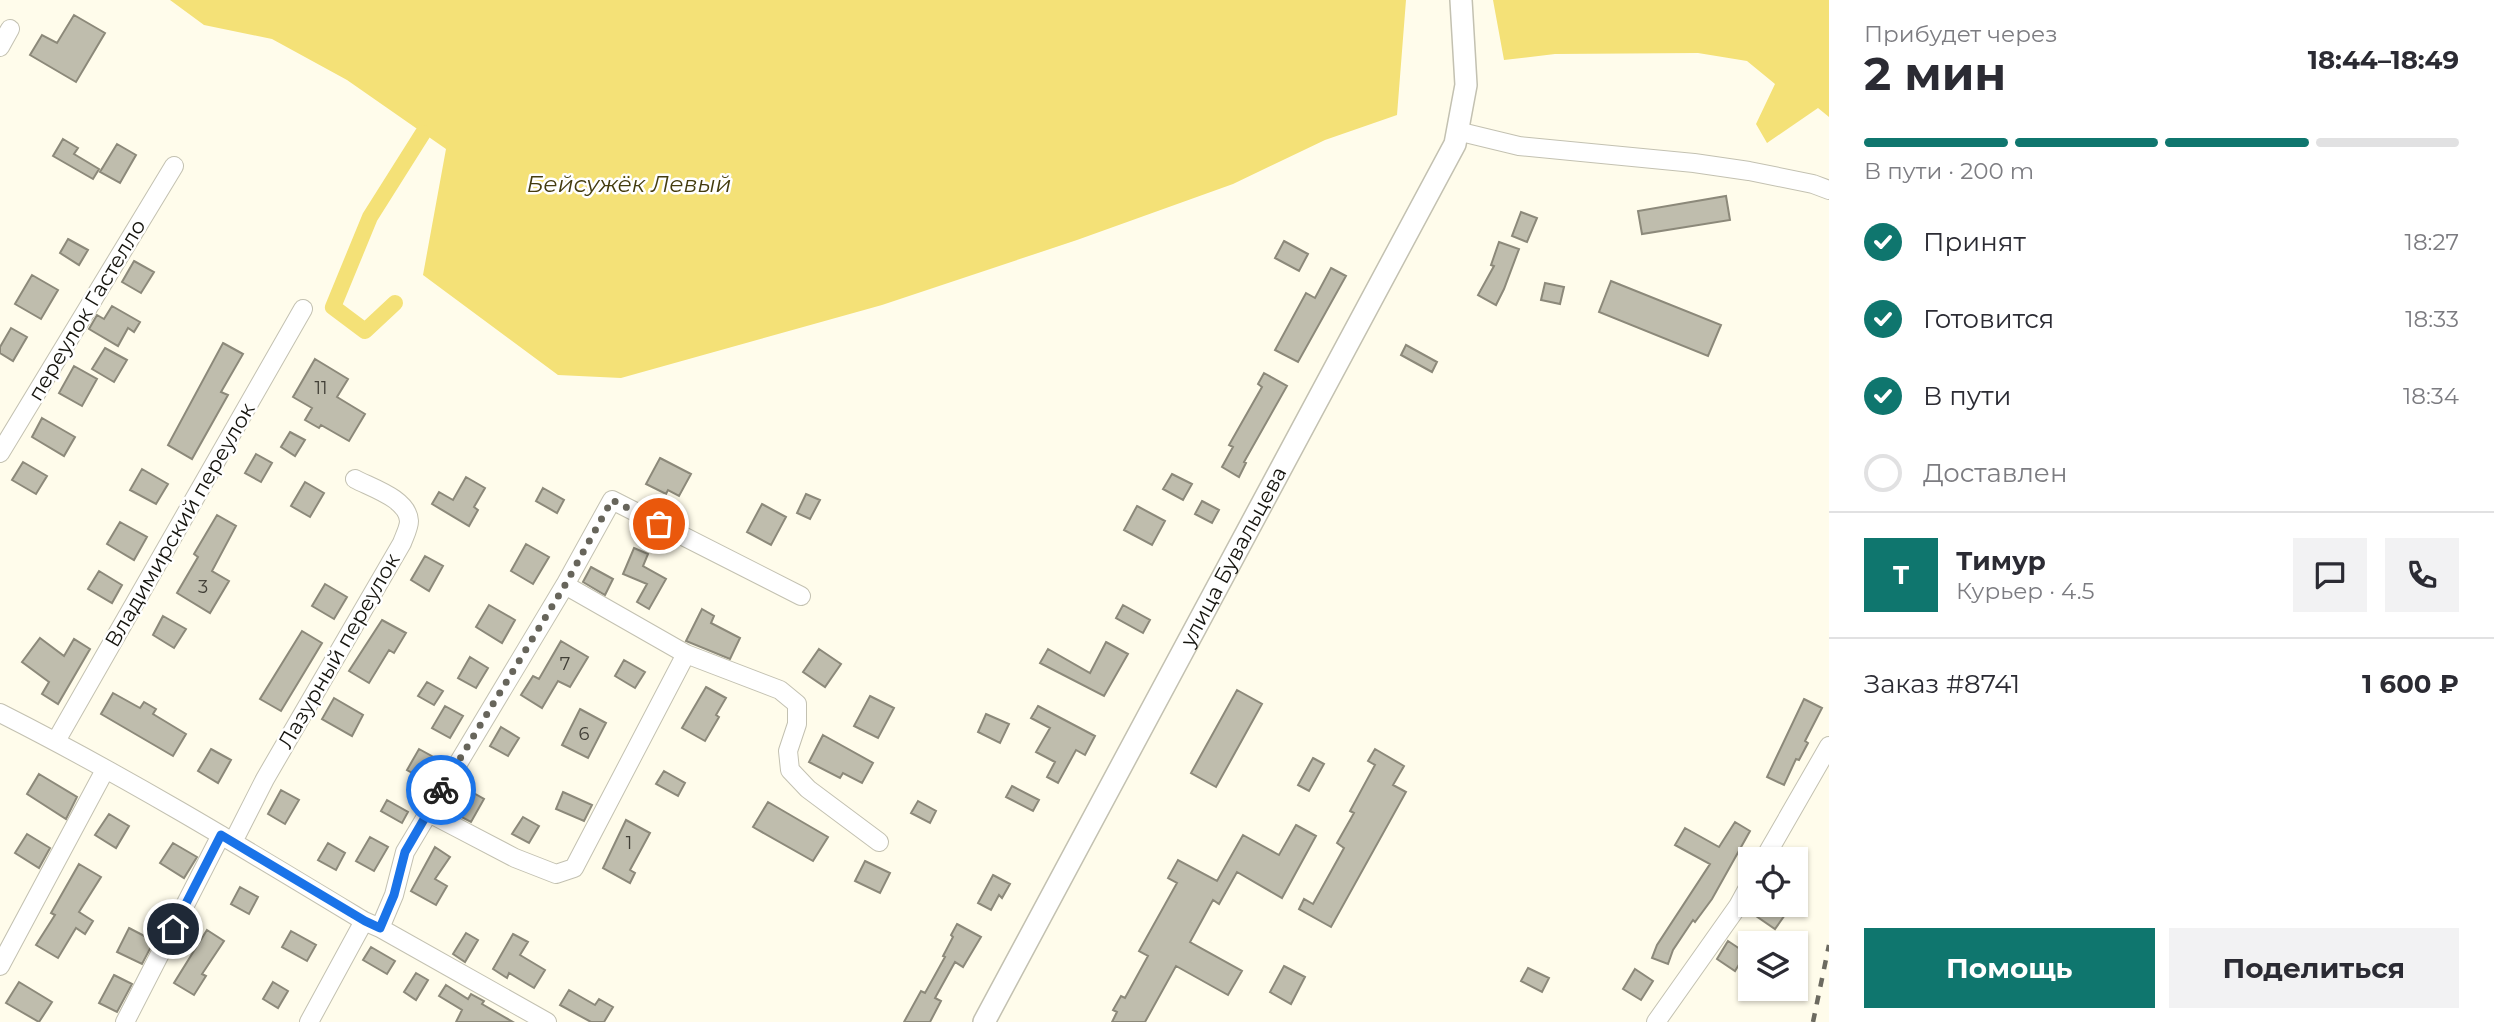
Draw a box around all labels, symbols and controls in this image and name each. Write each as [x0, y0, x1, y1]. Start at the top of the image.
text: Прибудет через [1864, 20, 2058, 48]
text: 18:44–18:49 [2308, 44, 2459, 76]
text: 2 мин [1864, 45, 2006, 102]
text: В пути · 200 m [1864, 157, 2034, 185]
water label: Бейсужёк Левый [527, 170, 731, 198]
street label: переулок Гастелло [22, 214, 151, 405]
icon: check [1864, 223, 1902, 261]
text: Принят [1923, 226, 2026, 258]
text: 18:27 [2405, 228, 2459, 256]
icon: check [1864, 300, 1902, 338]
text: Готовится [1923, 303, 2054, 335]
text: 18:33 [2405, 305, 2459, 333]
house number: 11 [315, 377, 328, 399]
icon: check [1864, 377, 1902, 415]
text: В пути [1923, 380, 2012, 412]
text: 18:34 [2403, 382, 2459, 410]
street label: Владимирский переулок [99, 398, 260, 651]
text: Доставлен [1923, 457, 2068, 489]
street label: улица Бувальцева [1174, 462, 1292, 652]
pin [629, 494, 689, 554]
icon: bag [640, 505, 678, 543]
button: chat [2293, 538, 2367, 612]
button: phone [2385, 538, 2459, 612]
text: Тимур [1956, 545, 2046, 577]
street label: Лазурный переулок [272, 549, 405, 753]
text: Т [1893, 559, 1909, 591]
house number: 3 [198, 576, 208, 598]
text: Курьер · 4.5 [1956, 577, 2095, 605]
house number: 7 [560, 653, 570, 675]
text: Заказ #8741 [1864, 668, 2020, 700]
text: 1 600 ₽ [2362, 668, 2459, 700]
house number: 6 [579, 723, 590, 745]
courier [406, 755, 476, 825]
icon: bike [422, 771, 460, 809]
house number: 1 [626, 832, 632, 854]
map controls [1738, 847, 1808, 1001]
button: locate [1738, 847, 1808, 917]
pin [143, 899, 203, 959]
icon: home [154, 910, 192, 948]
button: Помощь [1864, 928, 2155, 1008]
button: Поделиться [2169, 928, 2459, 1008]
button: layers [1738, 931, 1808, 1001]

